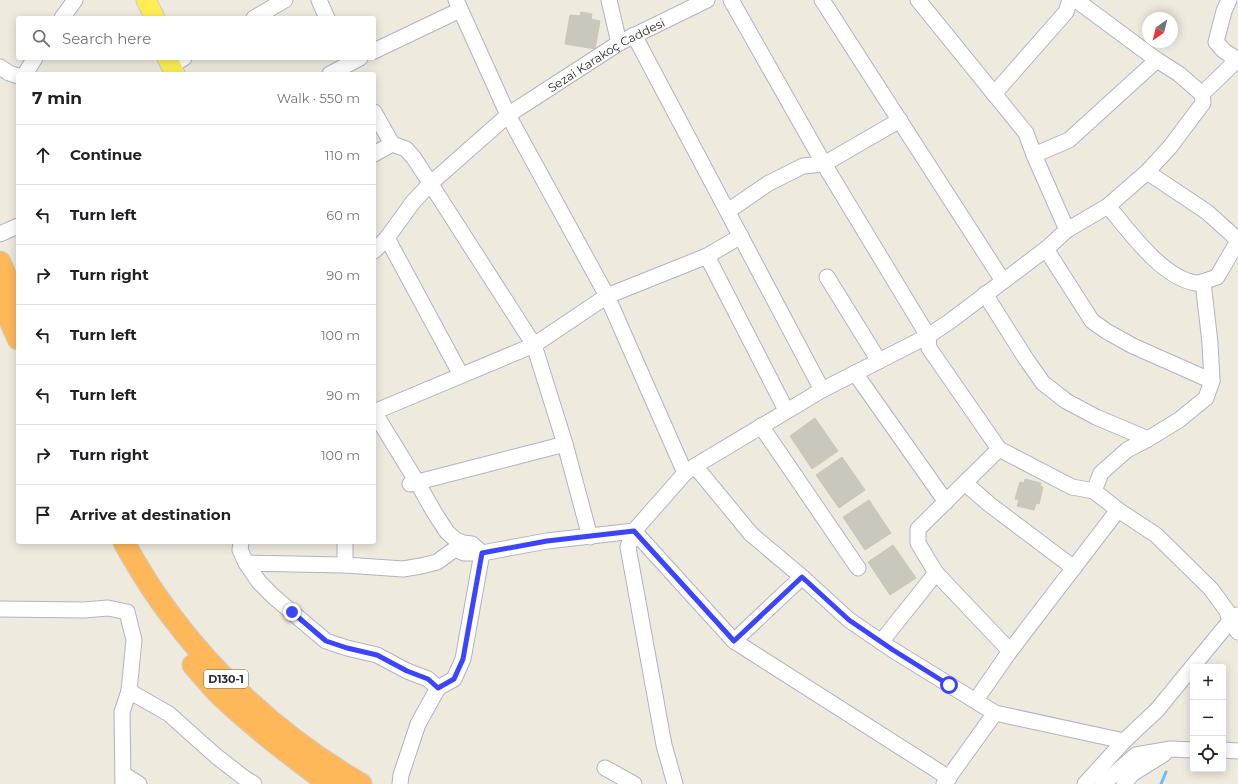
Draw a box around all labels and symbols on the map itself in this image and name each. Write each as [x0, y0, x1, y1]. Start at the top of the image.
north arrow [1142, 12, 1178, 48]
street label: Sezai Karakoç Caddesi [545, 14, 667, 95]
route end [283, 603, 301, 621]
road number: D130-1 [204, 670, 248, 688]
route start [940, 676, 958, 694]

